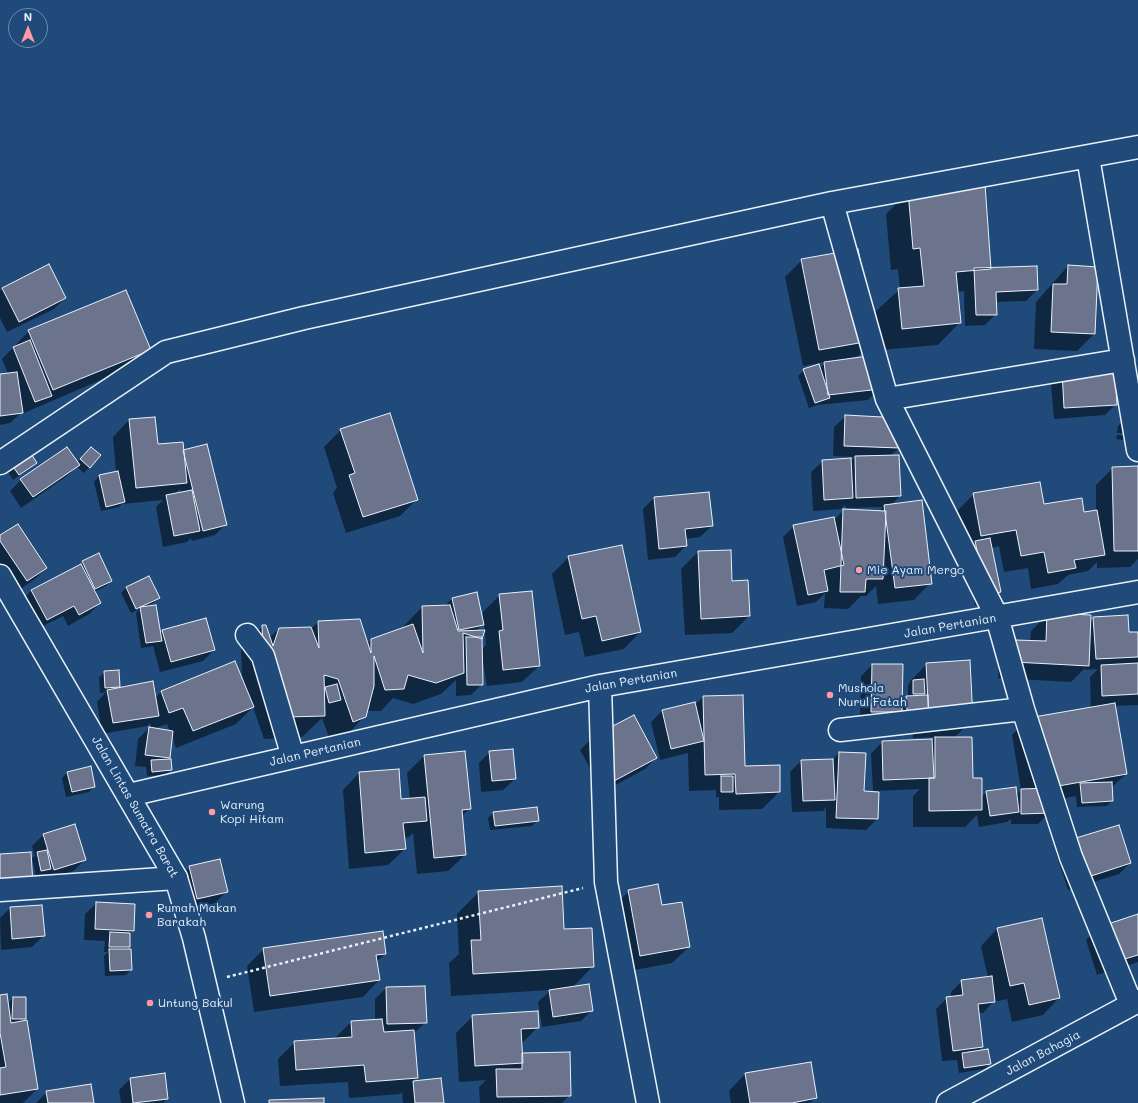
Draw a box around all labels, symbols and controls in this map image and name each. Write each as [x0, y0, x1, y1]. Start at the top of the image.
north arrow [8, 8, 48, 48]
text: N [24, 9, 32, 24]
place label: Mie Ayam Mergo [867, 563, 964, 577]
marker: Mie Ayam Mergo [854, 565, 864, 575]
street label: Jalan Pertanian [903, 611, 997, 641]
street label: Jalan Pertanian [584, 666, 678, 696]
place label: Mushola Nurul Fatah [838, 681, 907, 709]
marker: Mushola Nurul Fatah [825, 690, 835, 700]
street label: Jalan Lintas Sumatra Barat [89, 734, 181, 880]
street label: Jalan Pertanian [268, 735, 362, 769]
place label: Warung Kopi Hitam [220, 798, 284, 826]
marker: Warung Kopi Hitam [207, 807, 217, 817]
place label: Rumah Makan Barakah [157, 901, 236, 929]
marker: Rumah Makan Barakah [144, 910, 154, 920]
place label: Untung Bakul [158, 996, 233, 1010]
marker: Untung Bakul [145, 998, 155, 1008]
street label: Jalan Bahagia [1003, 1027, 1083, 1079]

